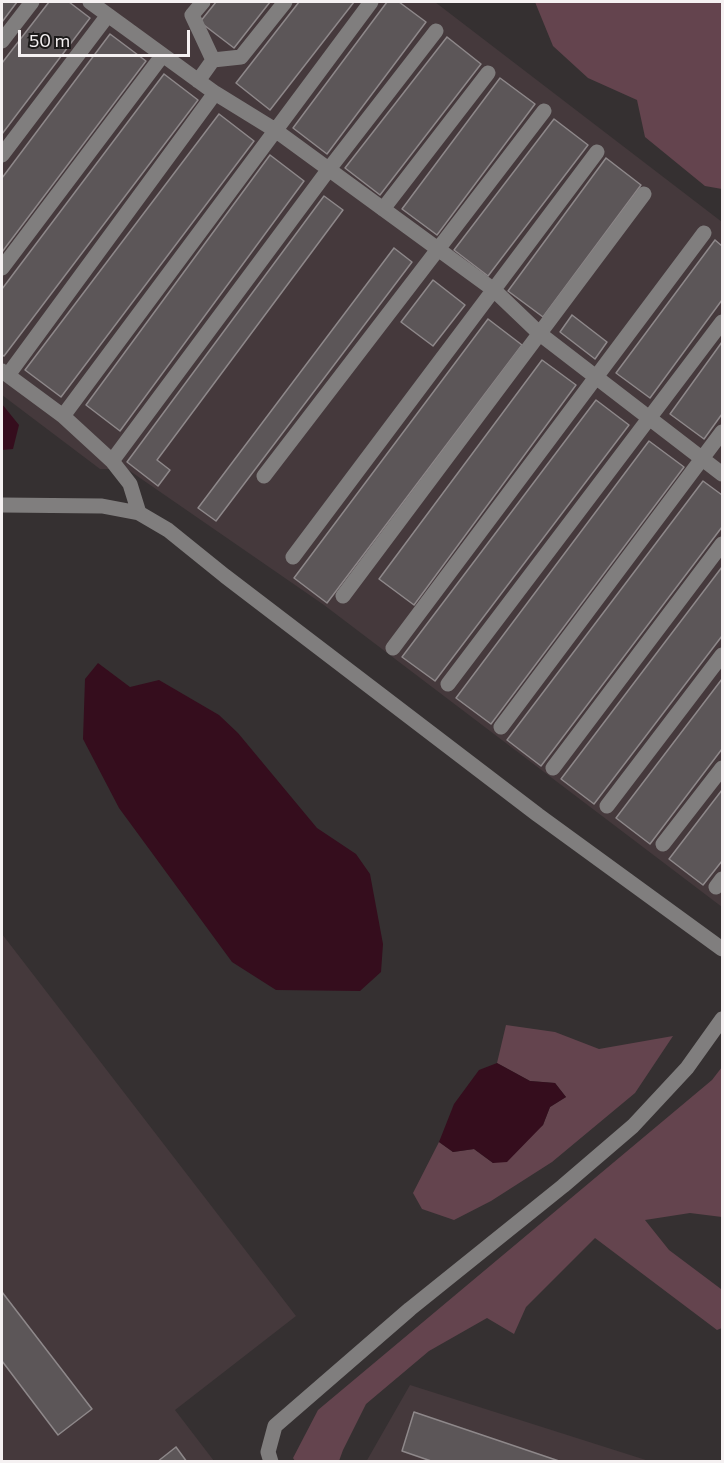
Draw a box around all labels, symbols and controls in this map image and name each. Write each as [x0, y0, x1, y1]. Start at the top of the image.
scale bar [21, 18, 194, 56]
text: 50 m [29, 29, 70, 51]

